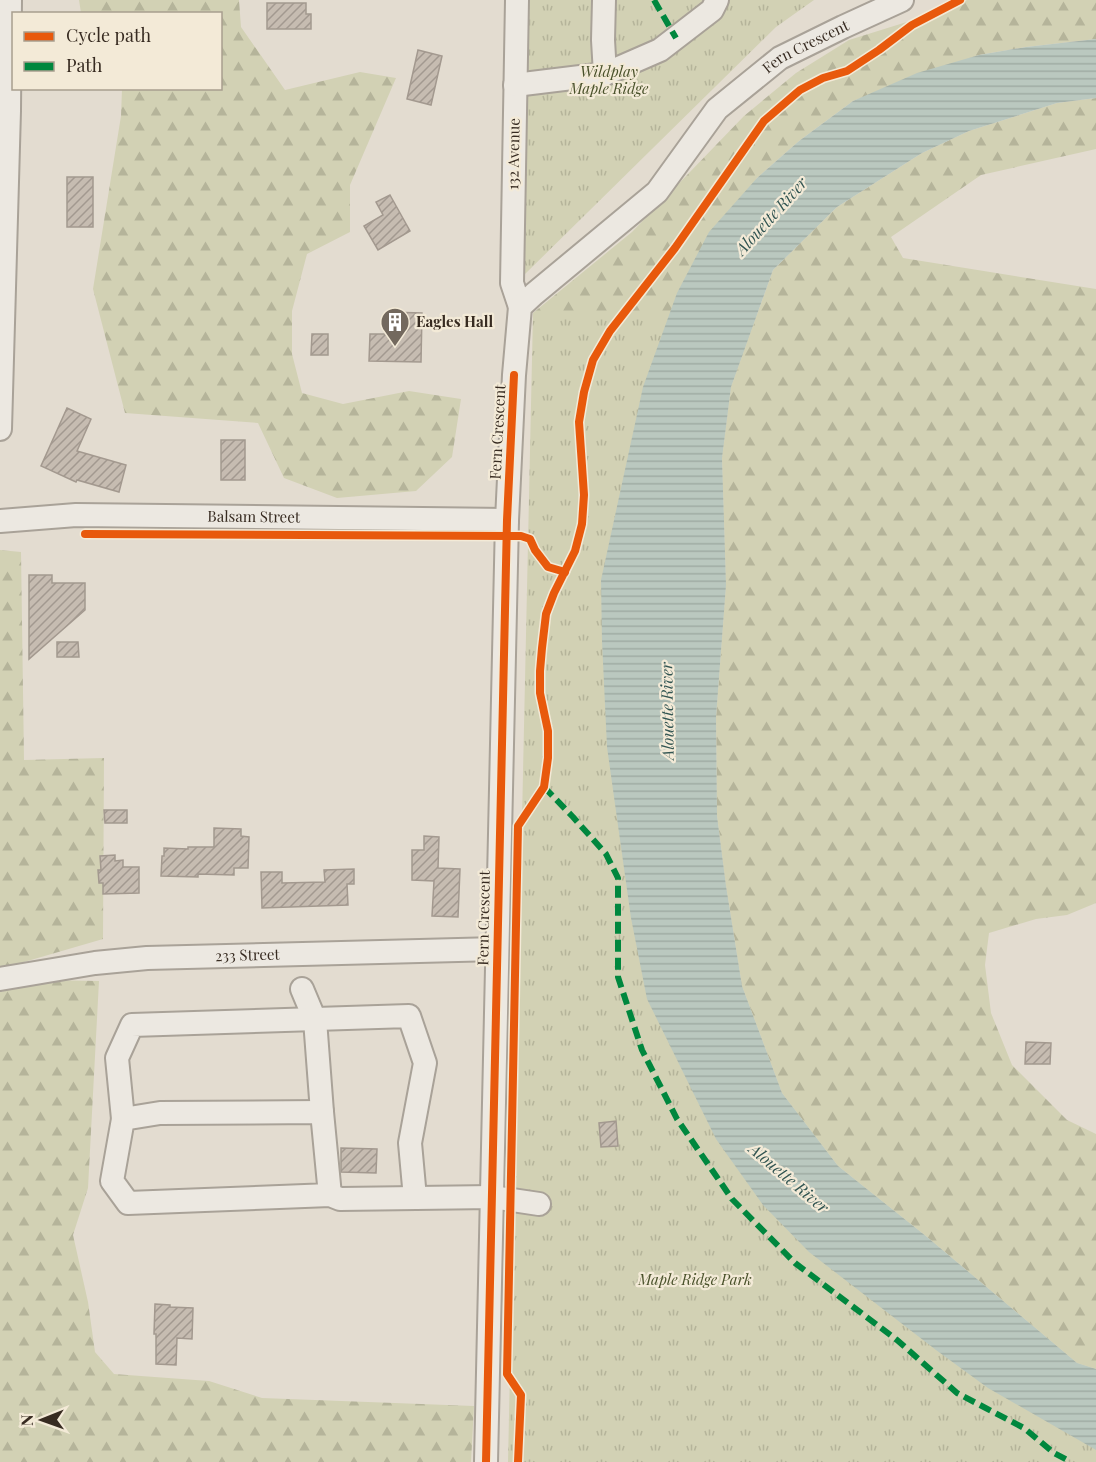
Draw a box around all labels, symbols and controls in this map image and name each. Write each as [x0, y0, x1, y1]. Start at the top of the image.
legend [12, 12, 222, 90]
street label: Fern Crescent [758, 14, 852, 77]
text: Cycle path [66, 23, 151, 47]
text: Path [66, 53, 103, 77]
park label: Wildplay Maple Ridge [569, 61, 649, 98]
street label: 132 Avenue [502, 118, 524, 190]
water label: Alouette River [729, 172, 812, 260]
building icon: Eagles Hall [379, 306, 411, 348]
place label: Eagles Hall [416, 311, 494, 331]
street label: Fern Crescent [485, 383, 510, 480]
street label: Balsam Street [207, 506, 301, 527]
water label: Alouette River [655, 661, 678, 762]
street label: Fern Crescent [472, 870, 494, 966]
street label: 233 Street [215, 944, 281, 965]
water label: Alouette River [744, 1137, 834, 1218]
park label: Maple Ridge Park [637, 1269, 752, 1289]
north arrow [12, 1390, 72, 1450]
text: N [16, 1414, 37, 1426]

